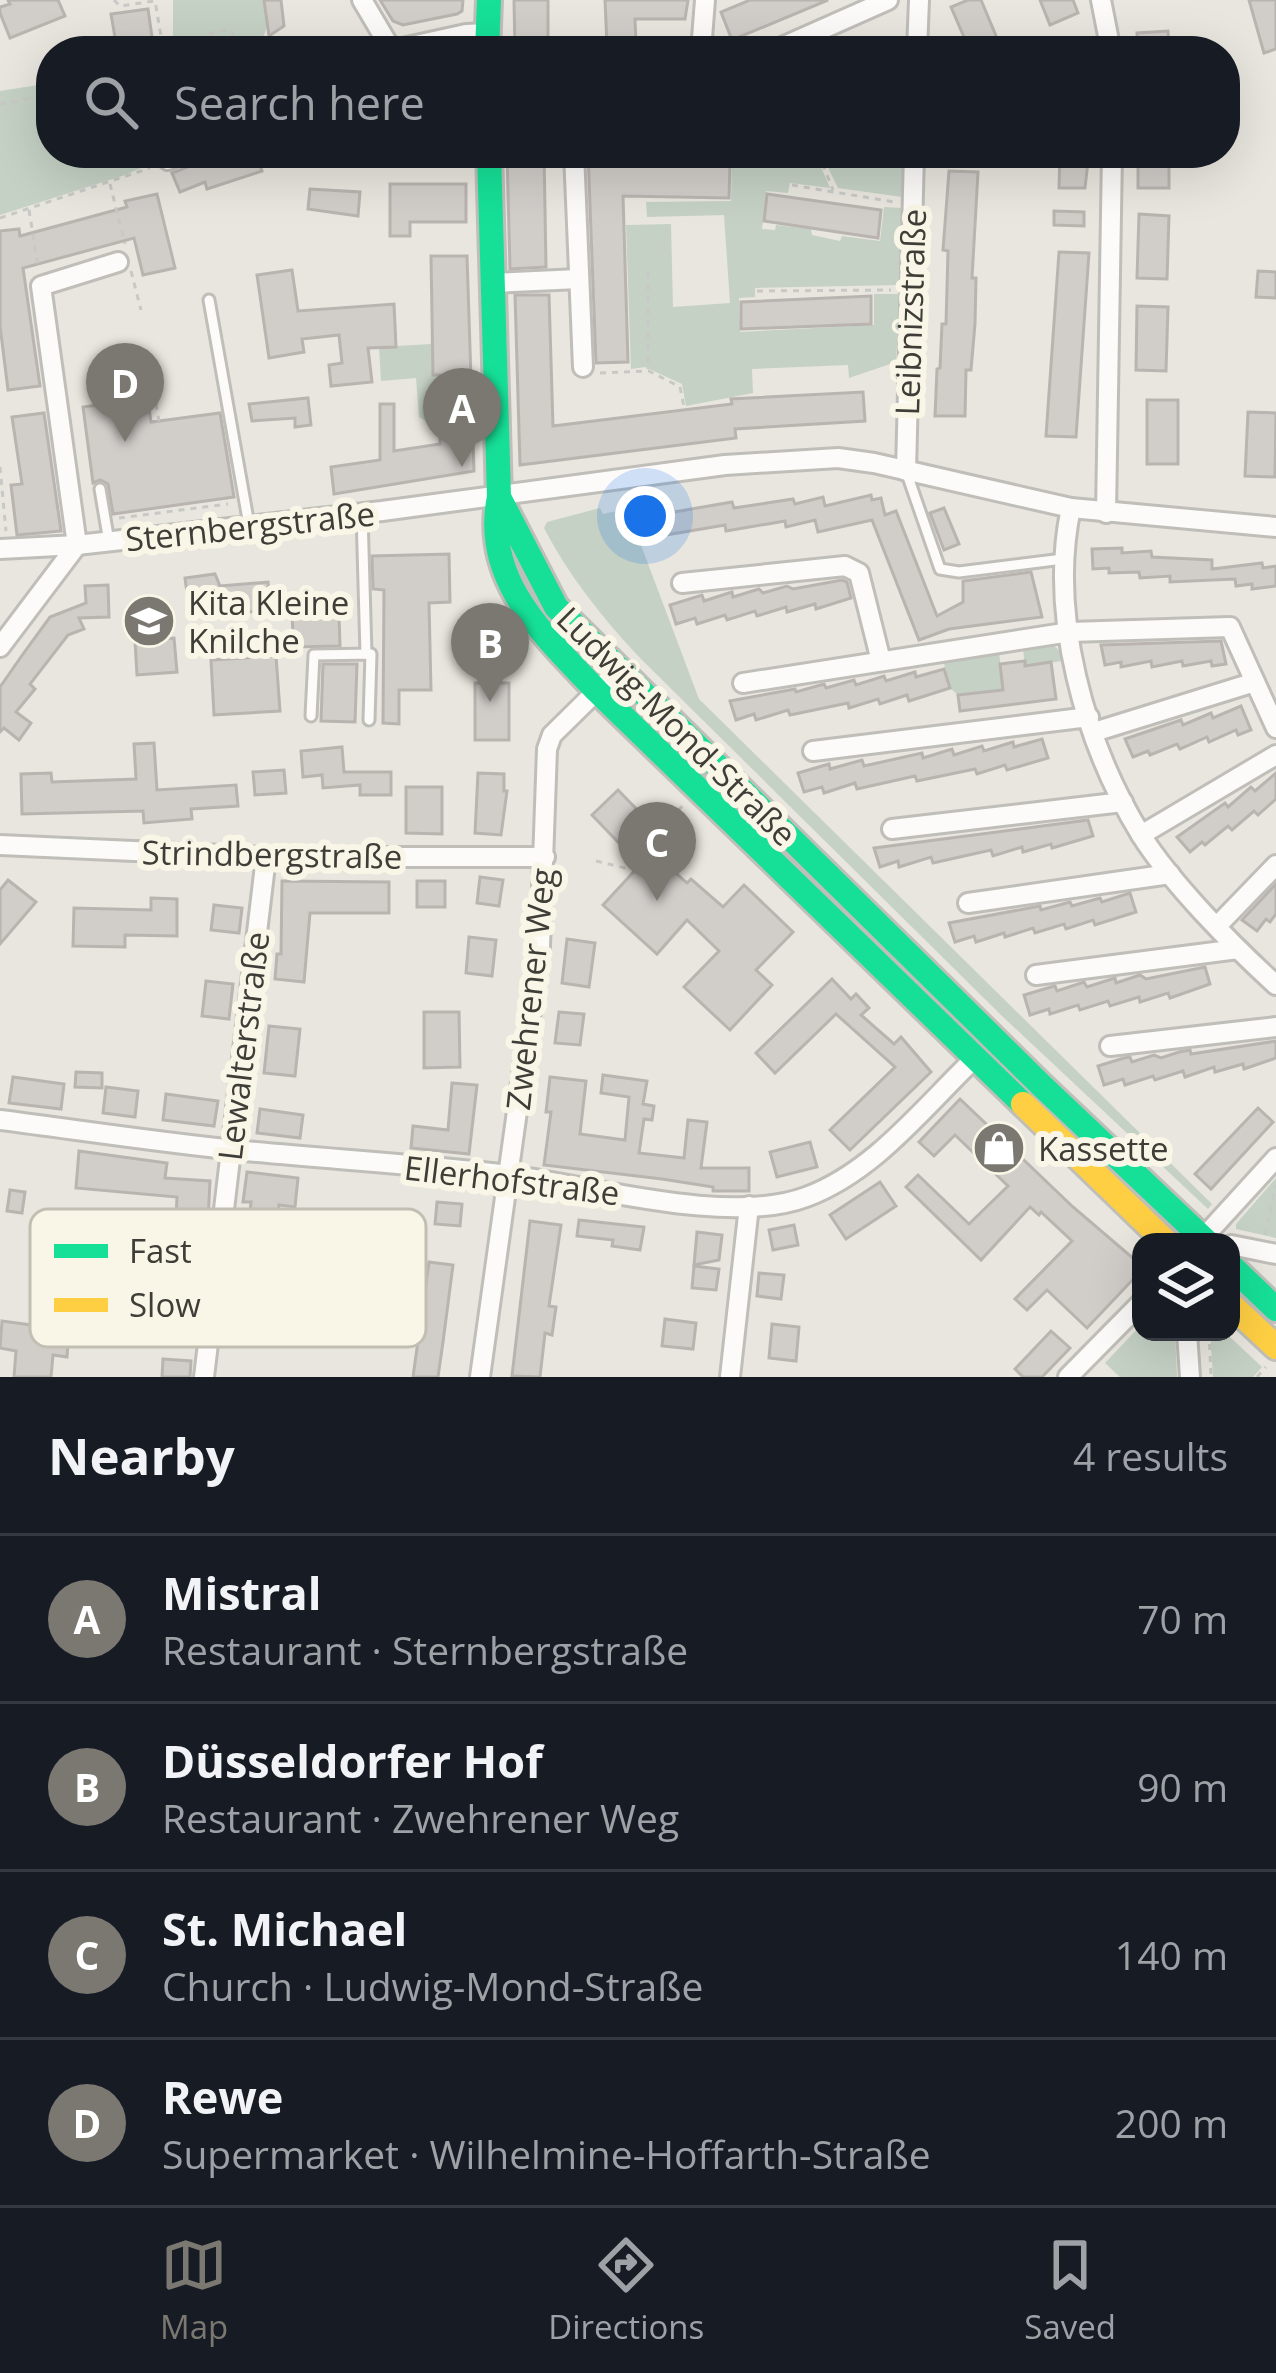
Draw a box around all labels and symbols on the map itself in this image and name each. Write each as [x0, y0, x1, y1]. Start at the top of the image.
street label: Leibnizstraße [884, 208, 936, 416]
pin: D [86, 343, 164, 442]
pin: A [423, 368, 501, 467]
your location [615, 486, 675, 546]
street label: Sternbergstraße [123, 491, 377, 561]
place label: Kita Kleine Knilche [188, 580, 349, 663]
school or university icon: Kita Kleine Knilche [121, 593, 177, 649]
street label: Ludwig-Mond-Straße [547, 596, 807, 856]
pin: B [451, 603, 529, 702]
pin: C [618, 802, 696, 901]
street label: Strindbergstraße [141, 829, 403, 879]
street label: Zwehrener Weg [495, 866, 565, 1112]
street label: Lewalterstraße [207, 929, 279, 1163]
shop icon: Kassette [971, 1120, 1027, 1176]
place label: Kassette [1038, 1126, 1169, 1171]
street label: Ellerhofstraße [402, 1144, 622, 1216]
legend [30, 1209, 426, 1347]
text: Fast [129, 1228, 192, 1273]
text: Slow [129, 1282, 201, 1327]

